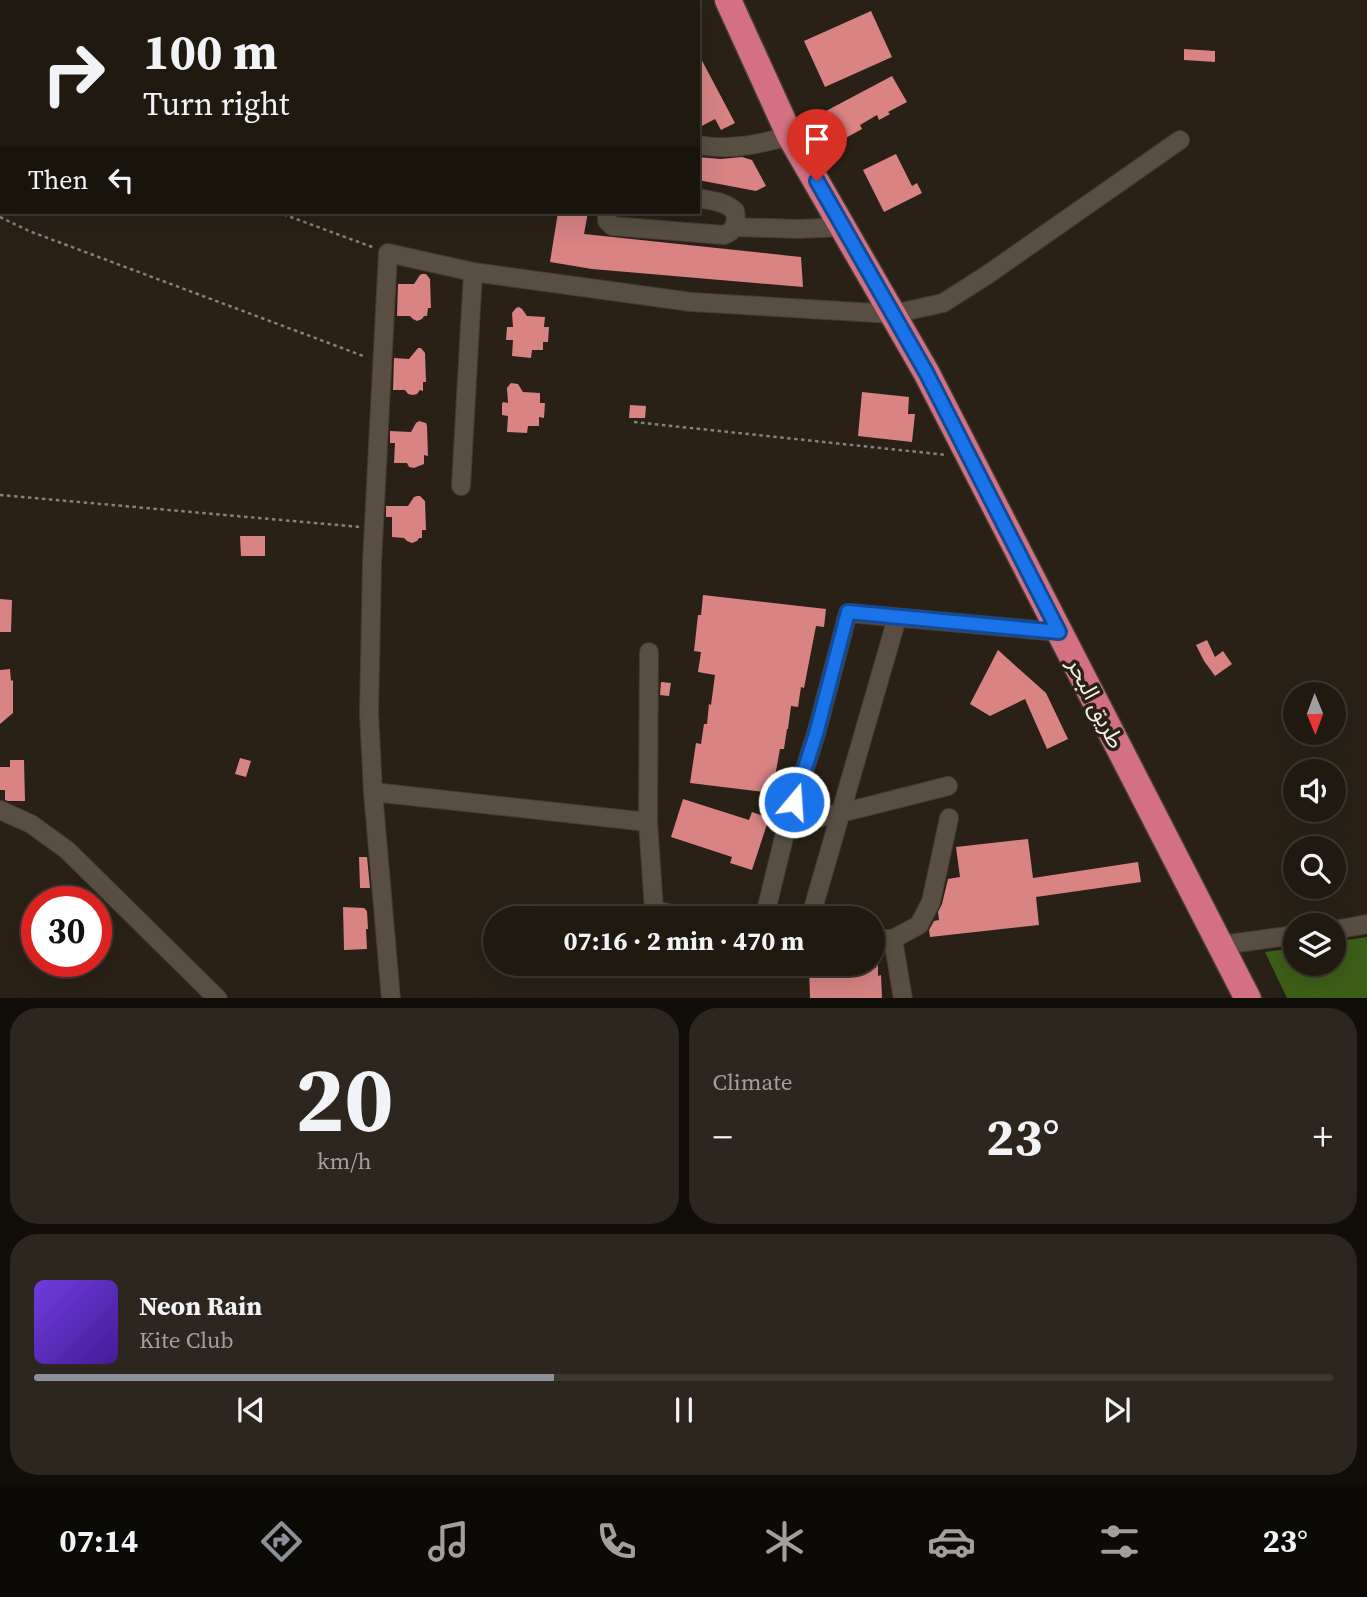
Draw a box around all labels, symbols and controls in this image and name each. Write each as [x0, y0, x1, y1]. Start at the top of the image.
text: 100 m [143, 18, 278, 85]
icon: right [28, 28, 119, 119]
text: Turn right [143, 82, 289, 126]
pin [787, 109, 847, 181]
icon: arrive [798, 120, 836, 158]
icon: left [102, 161, 140, 199]
text: Then [28, 162, 88, 198]
street label: طريق البحر [1059, 651, 1132, 754]
north arrow [1283, 682, 1346, 746]
map controls [1283, 682, 1346, 976]
button: sound [1283, 759, 1346, 822]
position arrow [757, 765, 831, 839]
button: search [1283, 836, 1346, 899]
speed limit sign: 30 [21, 886, 112, 977]
button: layers [1283, 913, 1346, 976]
text: 07:16 · 2 min · 470 m [564, 923, 804, 959]
text: 20 [295, 1037, 394, 1161]
text: Climate [713, 1066, 792, 1098]
text: 23° [986, 1101, 1059, 1172]
text: − [713, 1111, 733, 1163]
text: + [1313, 1111, 1333, 1163]
text: km/h [317, 1145, 372, 1177]
text: Neon Rain [139, 1288, 262, 1324]
text: Kite Club [139, 1324, 234, 1356]
icon: previous [232, 1391, 270, 1429]
icon: pause [665, 1391, 703, 1429]
icon: next [1098, 1391, 1136, 1429]
icon: directions [257, 1517, 306, 1566]
icon: music [424, 1517, 473, 1566]
icon: phone [592, 1517, 641, 1566]
icon: climate [760, 1517, 809, 1566]
icon: car [927, 1517, 976, 1566]
icon: filters [1095, 1517, 1144, 1566]
text: 07:14 [59, 1519, 138, 1563]
text: 23° [1262, 1519, 1308, 1563]

